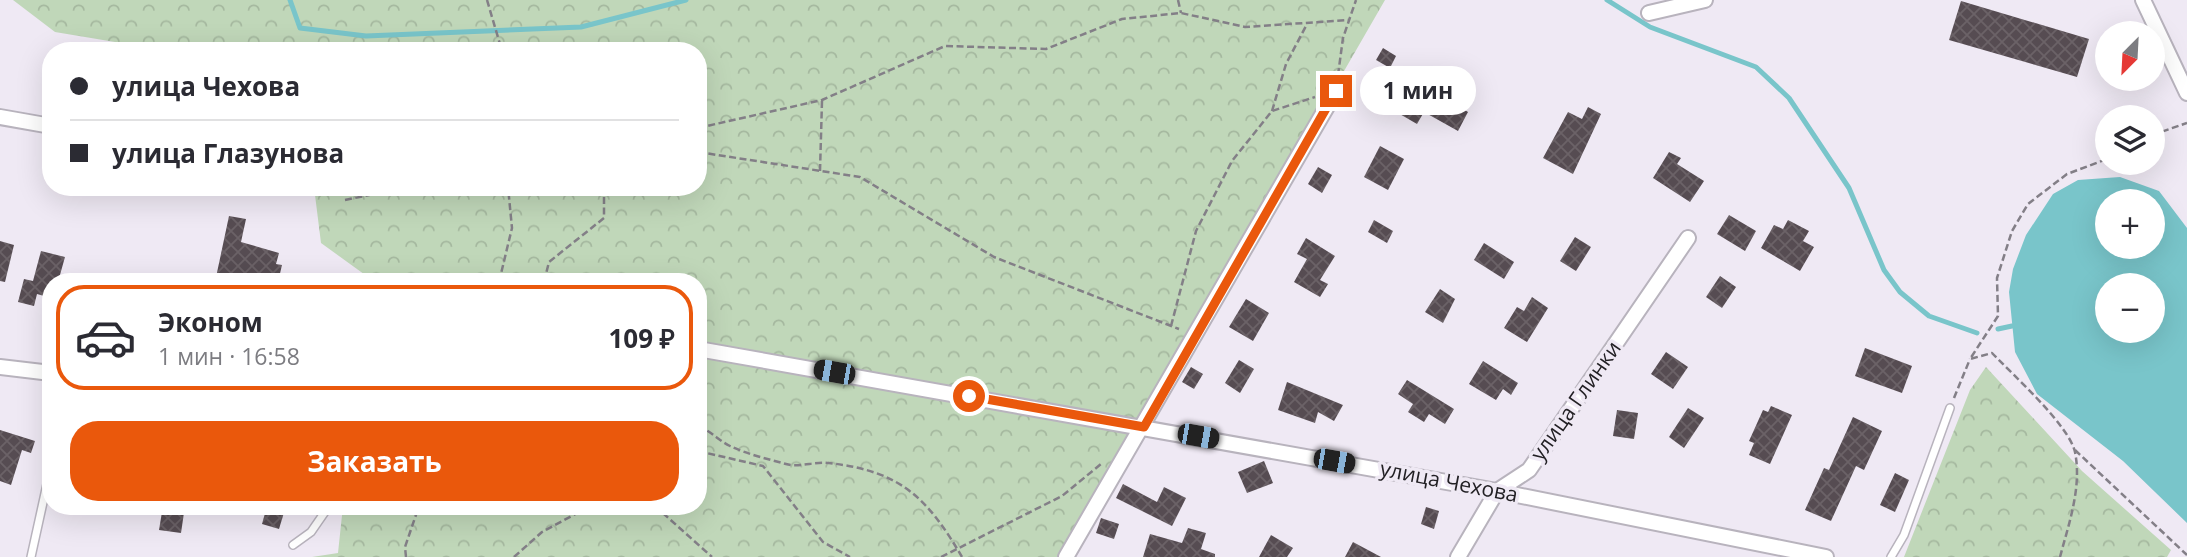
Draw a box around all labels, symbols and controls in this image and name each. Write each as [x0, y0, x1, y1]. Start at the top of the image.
north arrow [2095, 21, 2165, 91]
map controls [2095, 21, 2165, 343]
callout: 1 мин [1360, 66, 1476, 116]
text: улица Чехова [112, 68, 300, 104]
text: 1 мин [1383, 74, 1453, 106]
route end [1320, 75, 1352, 107]
button: layers [2095, 105, 2165, 175]
text: улица Глазунова [112, 135, 344, 171]
button: + [2095, 189, 2165, 259]
button: − [2095, 273, 2165, 343]
text: Эконом [158, 304, 263, 340]
icon: car [74, 306, 137, 369]
text: 109 ₽ [609, 320, 675, 356]
street label: улица Глинки [1524, 335, 1627, 466]
text: 1 мин · 16:58 [158, 340, 300, 372]
car [812, 358, 857, 386]
route start [953, 380, 985, 412]
button: Заказать [70, 421, 679, 501]
car [1176, 422, 1221, 450]
car [1312, 447, 1357, 475]
street label: улица Чехова [1378, 454, 1521, 508]

